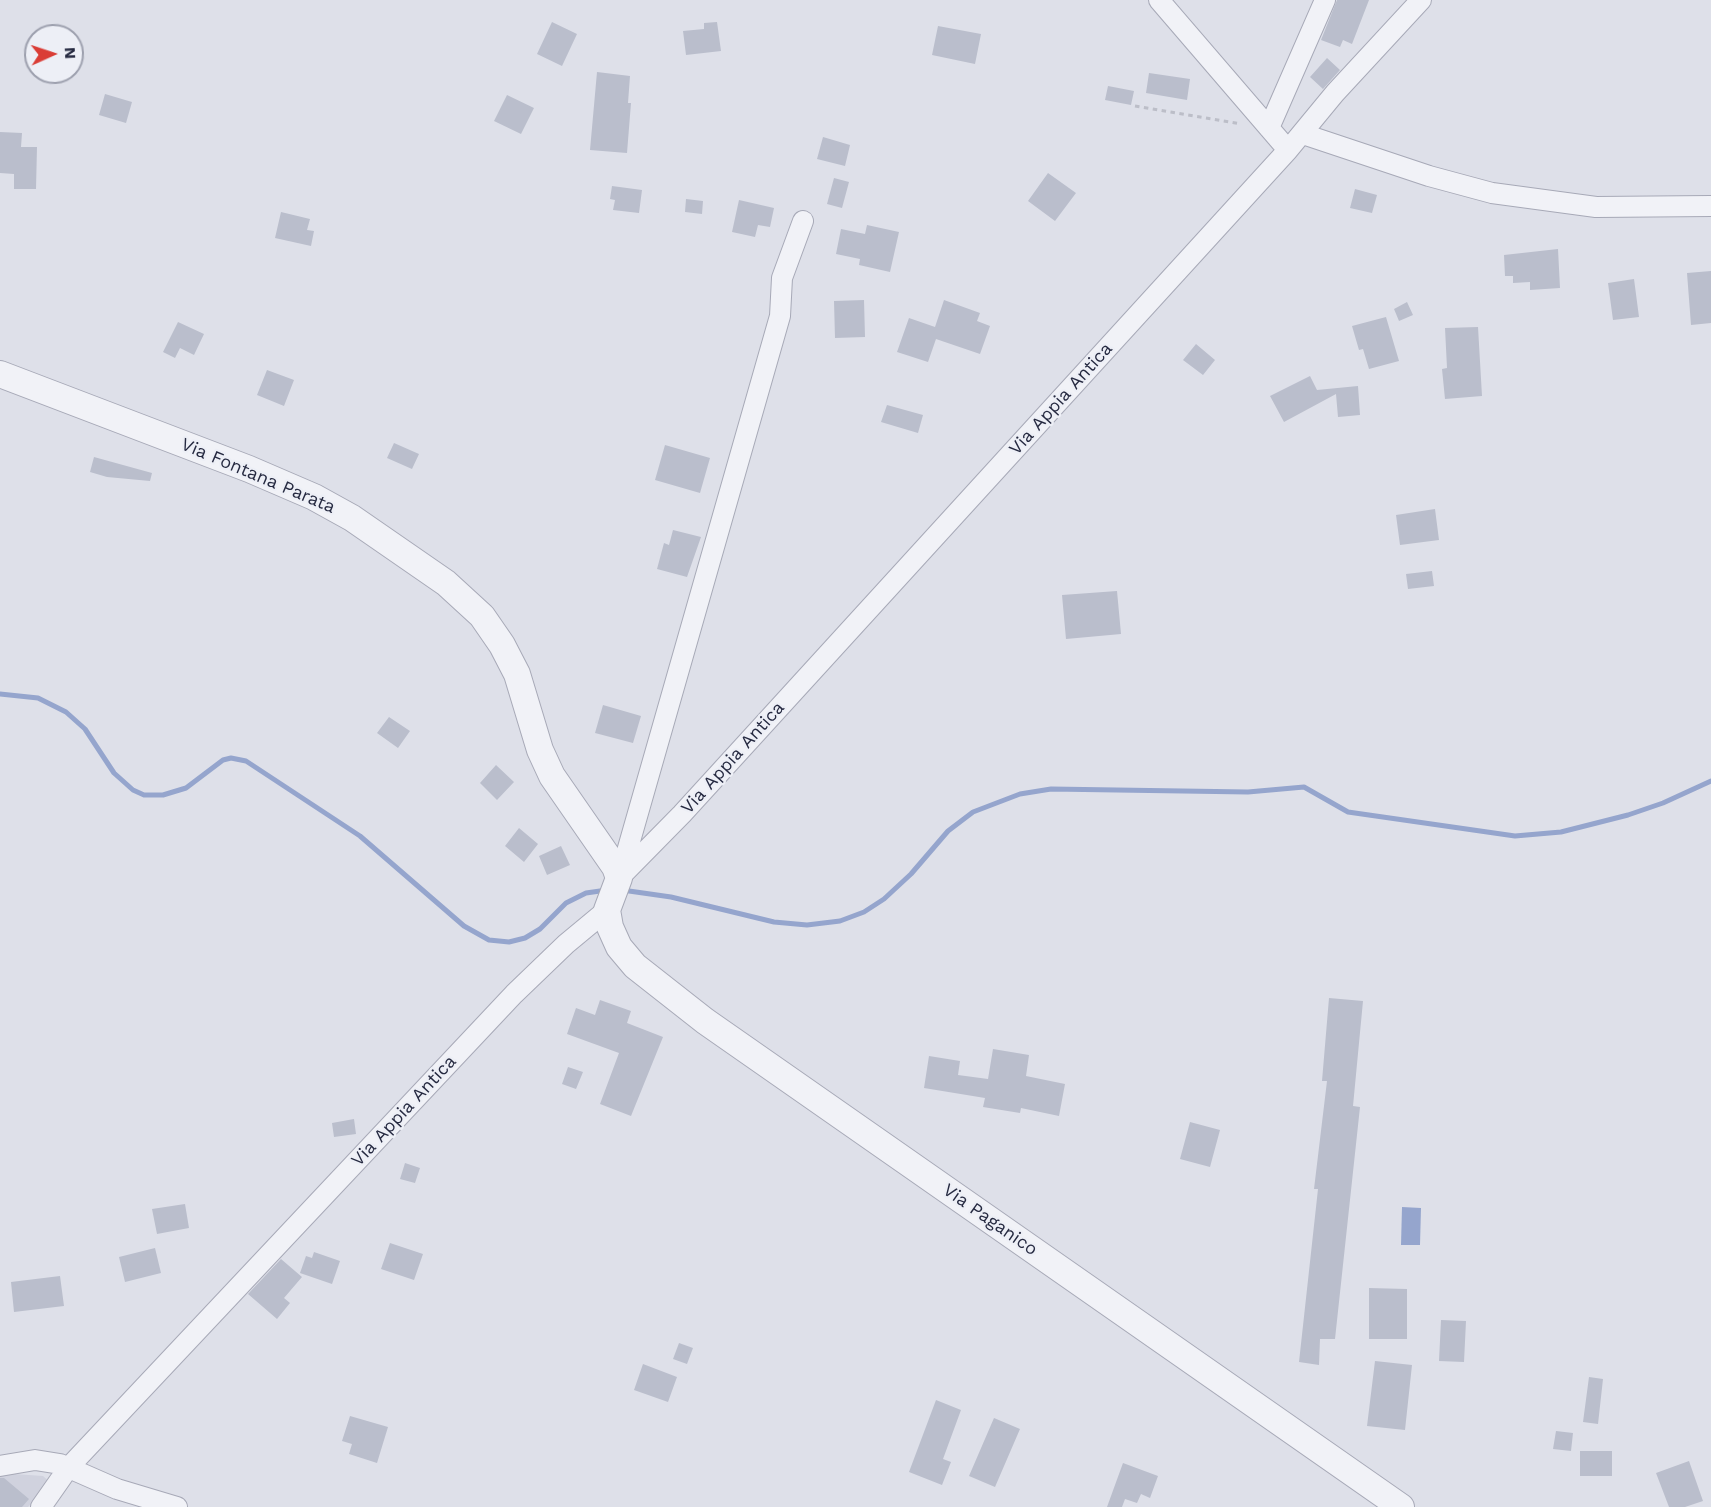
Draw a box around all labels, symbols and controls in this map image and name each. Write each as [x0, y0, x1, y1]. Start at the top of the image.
north arrow [24, 24, 84, 84]
text: N [61, 47, 80, 60]
street label: Via Appia Antica [1005, 338, 1117, 460]
street label: Via Fontana Parata [178, 434, 338, 518]
street label: Via Appia Antica [677, 697, 789, 819]
street label: Via Appia Antica [347, 1051, 461, 1171]
street label: Via Paganico [939, 1179, 1041, 1261]

